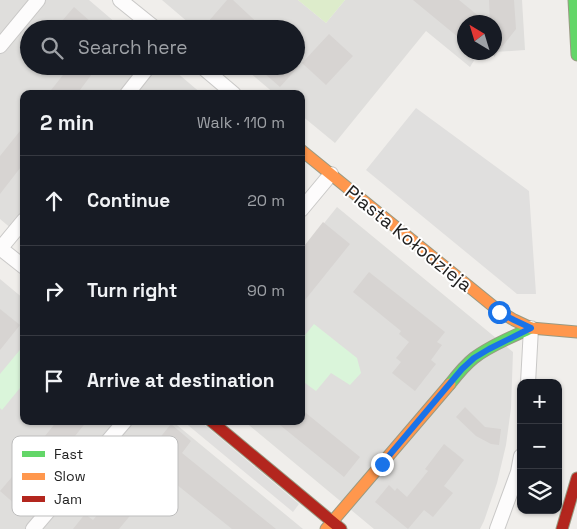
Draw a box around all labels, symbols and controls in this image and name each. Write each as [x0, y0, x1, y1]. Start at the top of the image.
north arrow [457, 15, 502, 60]
search box [20, 20, 305, 75]
icon: search [38, 34, 66, 62]
text: Search here [78, 35, 188, 60]
text: 2 min [40, 109, 94, 136]
text: Walk · 110 m [197, 112, 285, 133]
street label: Piasta Kołodzieja [340, 179, 477, 297]
icon: ahead [40, 187, 68, 215]
text: Continue [87, 188, 170, 213]
text: 20 m [247, 190, 285, 211]
icon: right [40, 277, 68, 305]
text: Turn right [87, 278, 177, 303]
text: 90 m [247, 280, 285, 301]
route start [488, 301, 511, 324]
icon: arrive [40, 367, 68, 395]
text: Arrive at destination [87, 368, 275, 393]
map controls [517, 379, 562, 514]
button: + [517, 379, 562, 424]
button: − [517, 424, 562, 469]
legend [12, 436, 178, 516]
text: Fast [54, 445, 83, 463]
route end [371, 453, 394, 476]
text: Slow [54, 467, 86, 485]
button: layers [517, 469, 562, 514]
text: Jam [54, 490, 82, 508]

